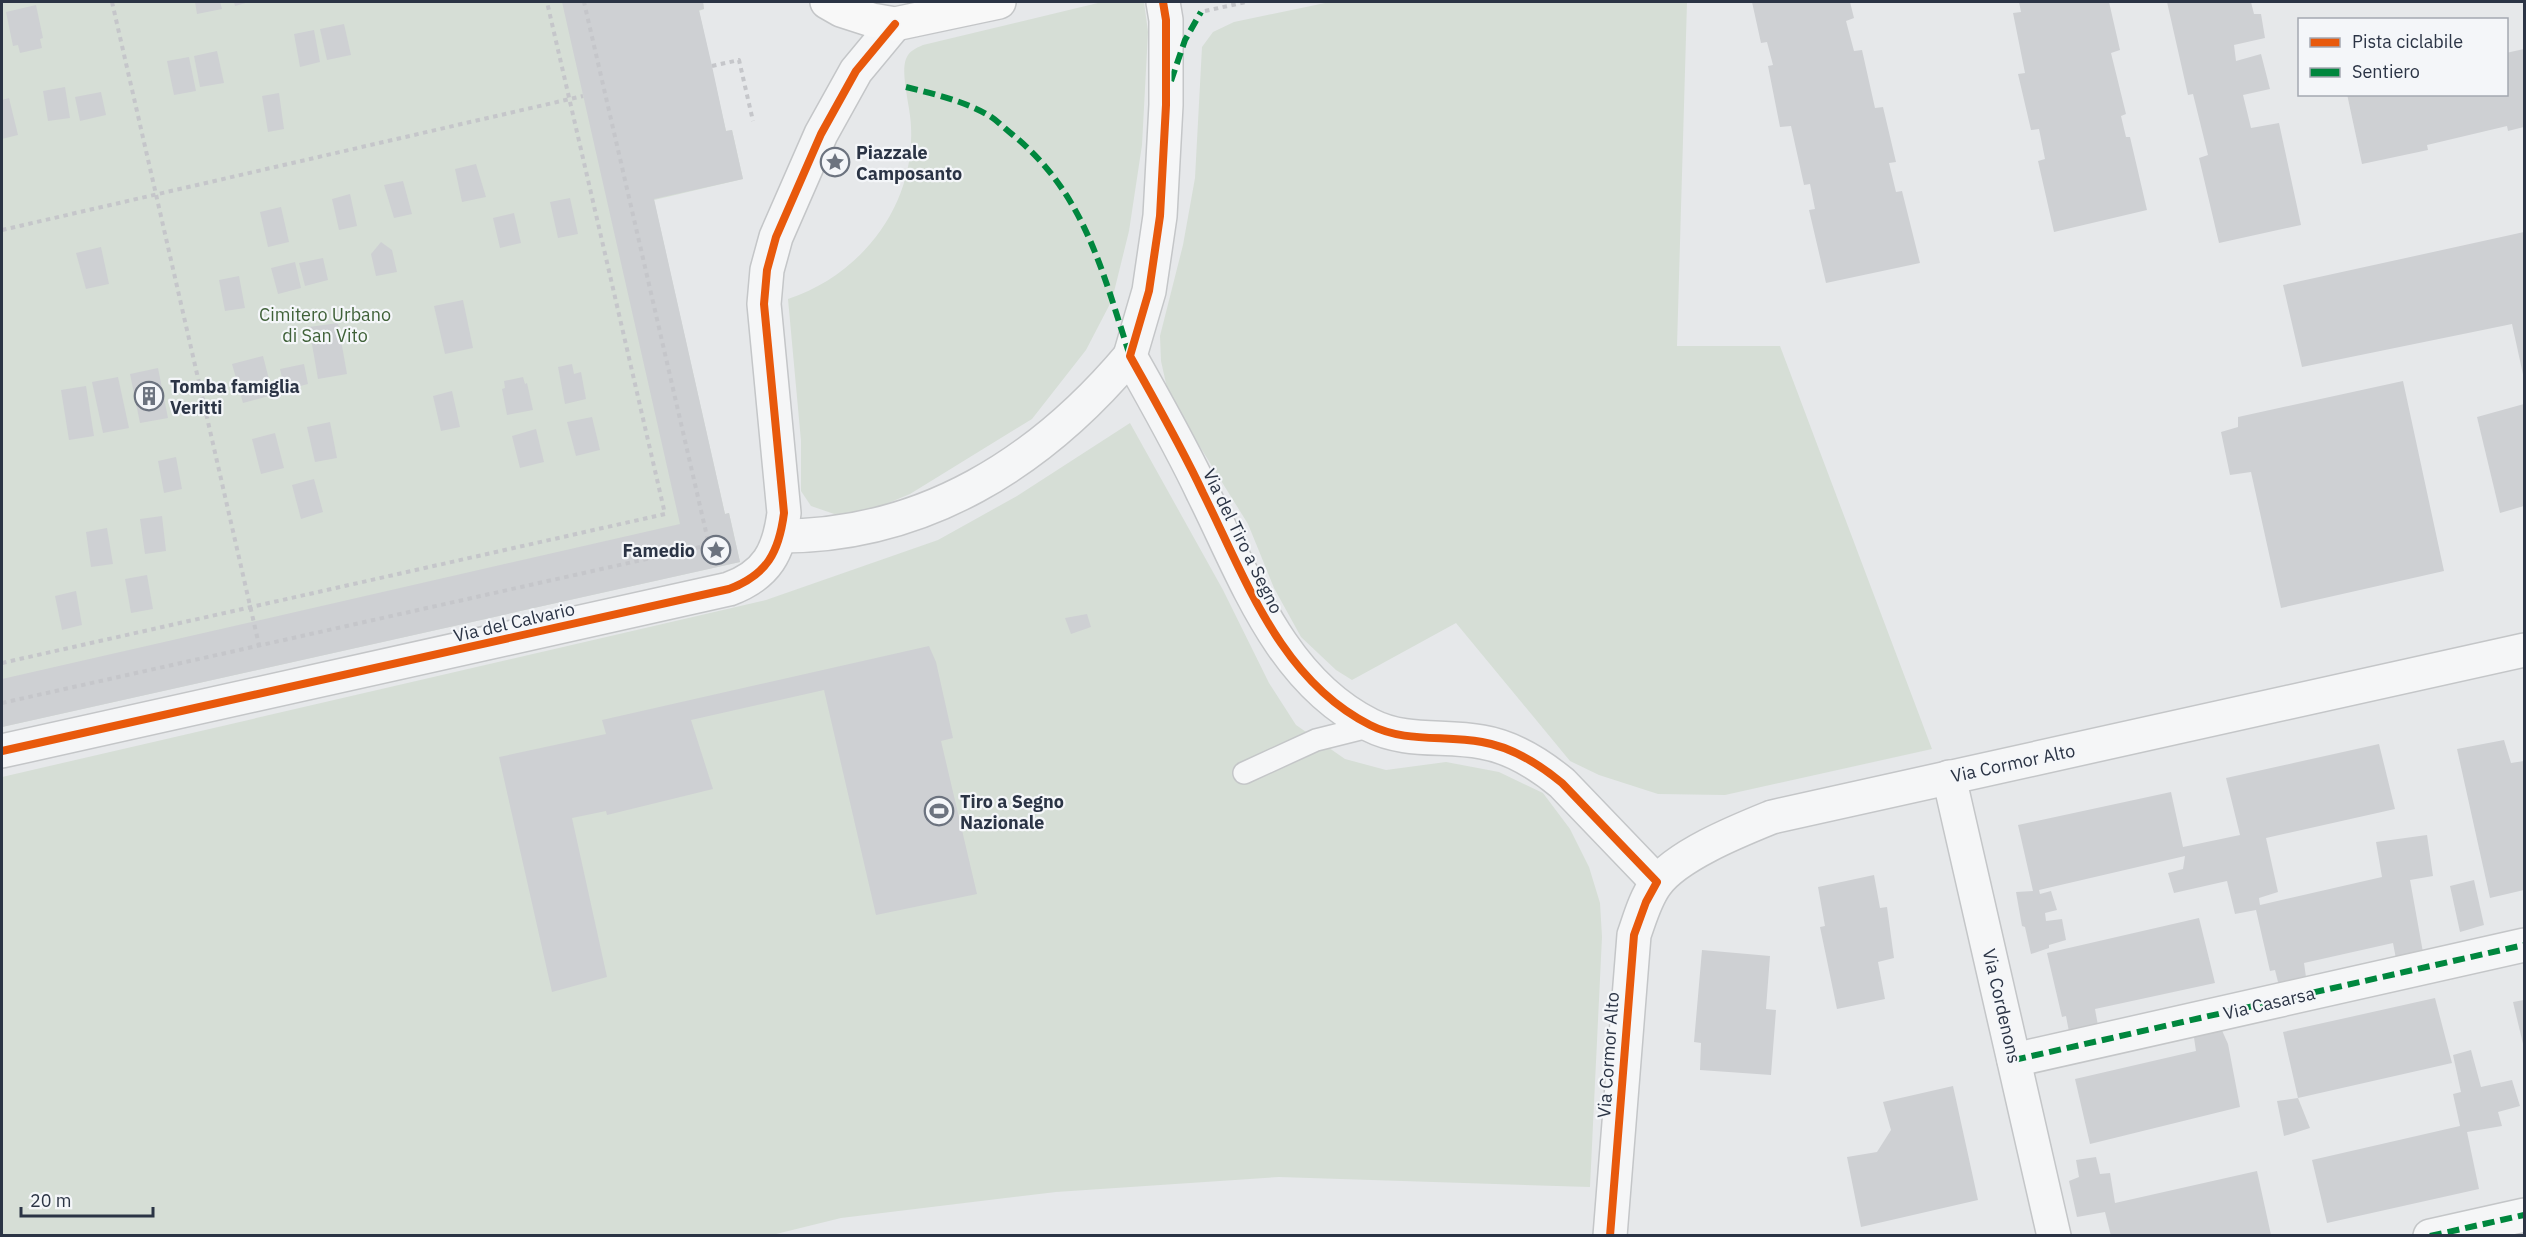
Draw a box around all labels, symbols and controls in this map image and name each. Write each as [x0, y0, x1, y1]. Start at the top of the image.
legend [2298, 18, 2508, 96]
text: Pista ciclabile [2352, 30, 2463, 53]
text: Sentiero [2352, 60, 2420, 83]
place label: Piazzale Camposanto [856, 141, 962, 185]
place icon: Piazzale Camposanto [819, 146, 851, 178]
park label: Cimitero Urbano di San Vito [259, 303, 391, 347]
place label: Tomba famiglia Veritti [170, 375, 300, 419]
building icon: Tomba famiglia Veritti [133, 380, 165, 412]
street label: Via del Tiro a Segno [1198, 465, 1288, 617]
place icon: Famedio [700, 534, 732, 566]
place label: Famedio [622, 539, 695, 562]
street label: Via del Calvario [451, 597, 577, 647]
street label: Via Cormor Alto [1949, 739, 2077, 787]
place label: Tiro a Segno Nazionale [960, 790, 1064, 834]
sports icon: Tiro a Segno Nazionale [923, 795, 955, 827]
street label: Via Cordenons [1978, 947, 2026, 1065]
street label: Via Casarsa [2221, 981, 2317, 1025]
street label: Via Cormor Alto [1592, 991, 1624, 1119]
scale bar [21, 1180, 153, 1218]
text: 20 m [30, 1189, 72, 1212]

